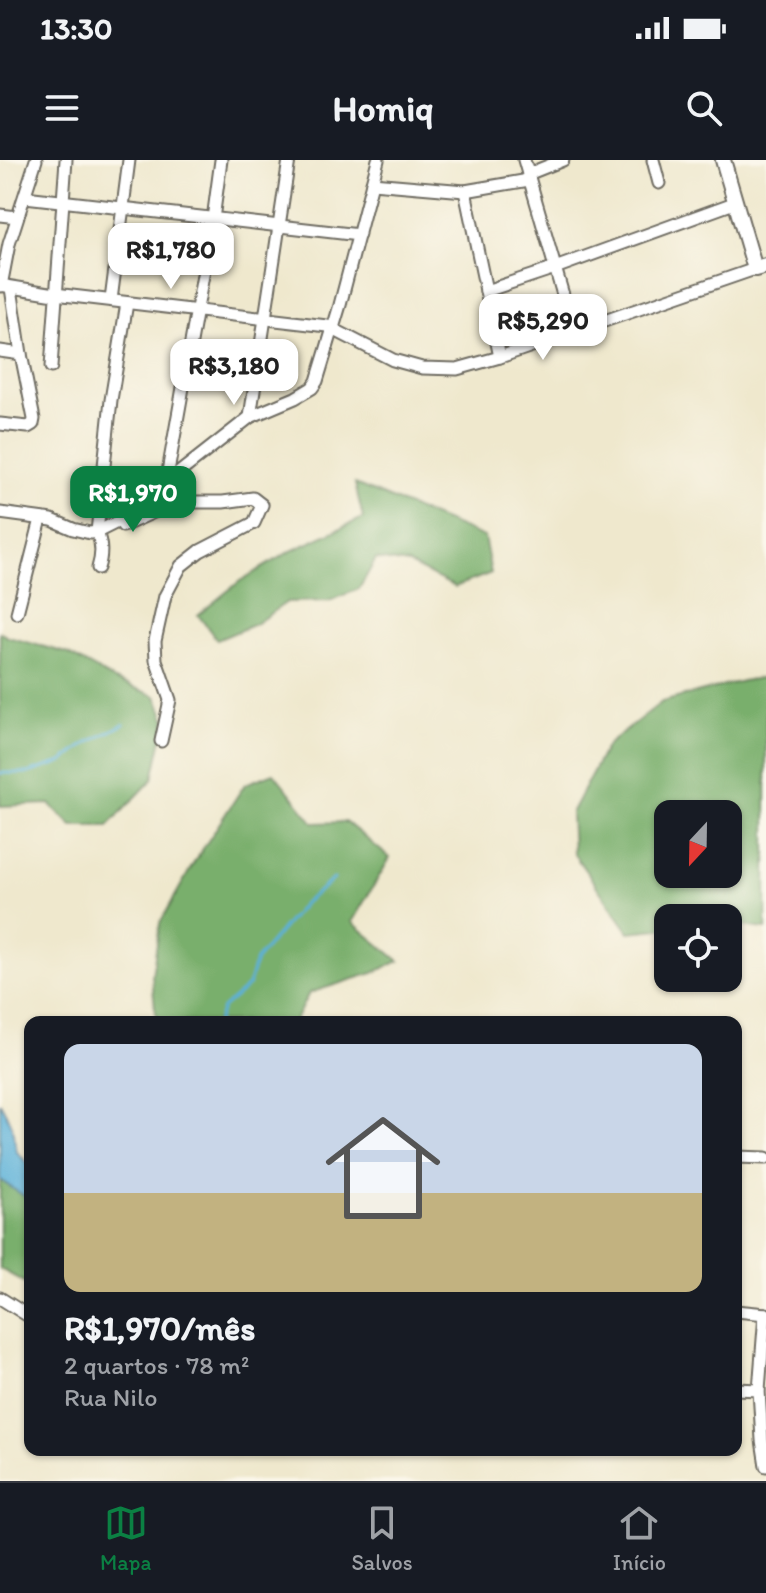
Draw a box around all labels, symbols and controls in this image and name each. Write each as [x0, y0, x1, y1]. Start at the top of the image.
text: 13:30 [40, 10, 112, 47]
icon: menu [40, 86, 84, 130]
icon: search [682, 86, 726, 130]
text: Homiq [332, 87, 434, 130]
pin: R$1,780 [97, 223, 245, 291]
text: R$1,780 [126, 233, 216, 265]
pin: R$5,290 [469, 294, 617, 362]
text: R$5,290 [497, 304, 589, 336]
pin: R$3,180 [160, 339, 308, 407]
text: R$3,180 [188, 349, 280, 381]
pin: R$1,970 [59, 466, 207, 534]
text: R$1,970 [88, 476, 178, 508]
north arrow [654, 800, 742, 888]
map controls [654, 800, 742, 992]
button: locate [654, 904, 742, 992]
icon: home [311, 1096, 455, 1240]
text: R$1,970/mês [64, 1308, 255, 1349]
text: 2 quartos · 78 m² [64, 1349, 249, 1381]
text: Rua Nilo [64, 1381, 158, 1413]
tab: Mapa [100, 1501, 151, 1576]
tab: Salvos [351, 1501, 413, 1576]
tab: Início [613, 1501, 666, 1576]

